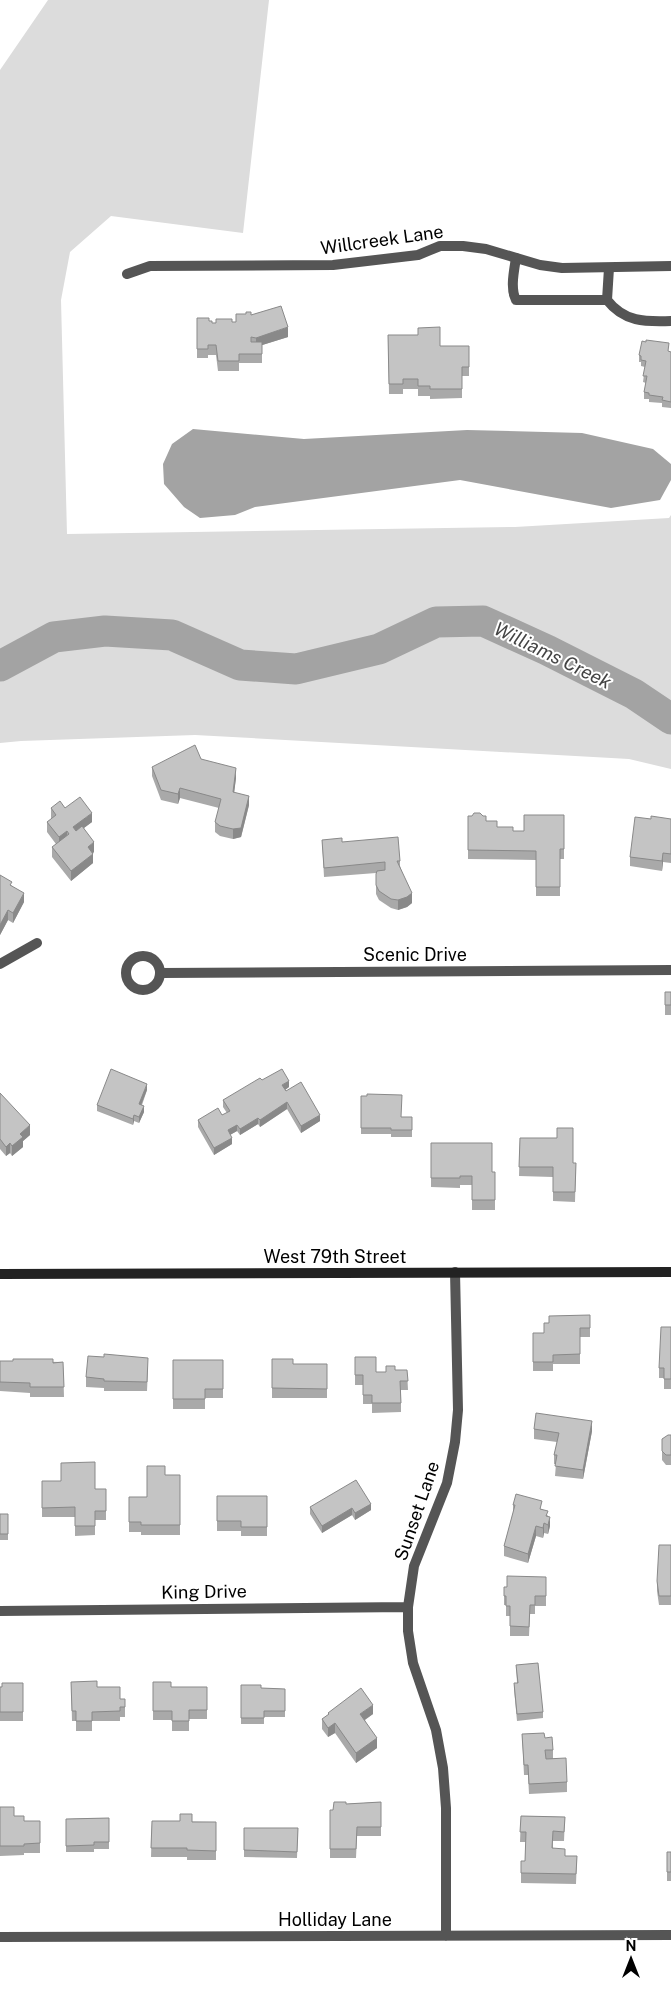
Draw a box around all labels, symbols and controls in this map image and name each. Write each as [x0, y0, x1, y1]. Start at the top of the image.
street label: Willcreek Lane [319, 220, 445, 259]
water label: Williams Creek [491, 617, 616, 693]
street label: Scenic Drive [363, 944, 467, 965]
street label: West 79th Street [264, 1246, 406, 1267]
street label: Sunset Lane [390, 1458, 443, 1563]
street label: King Drive [161, 1580, 247, 1603]
street label: Holliday Lane [278, 1909, 392, 1930]
north arrow [606, 1934, 656, 1984]
text: N [626, 1938, 636, 1954]

